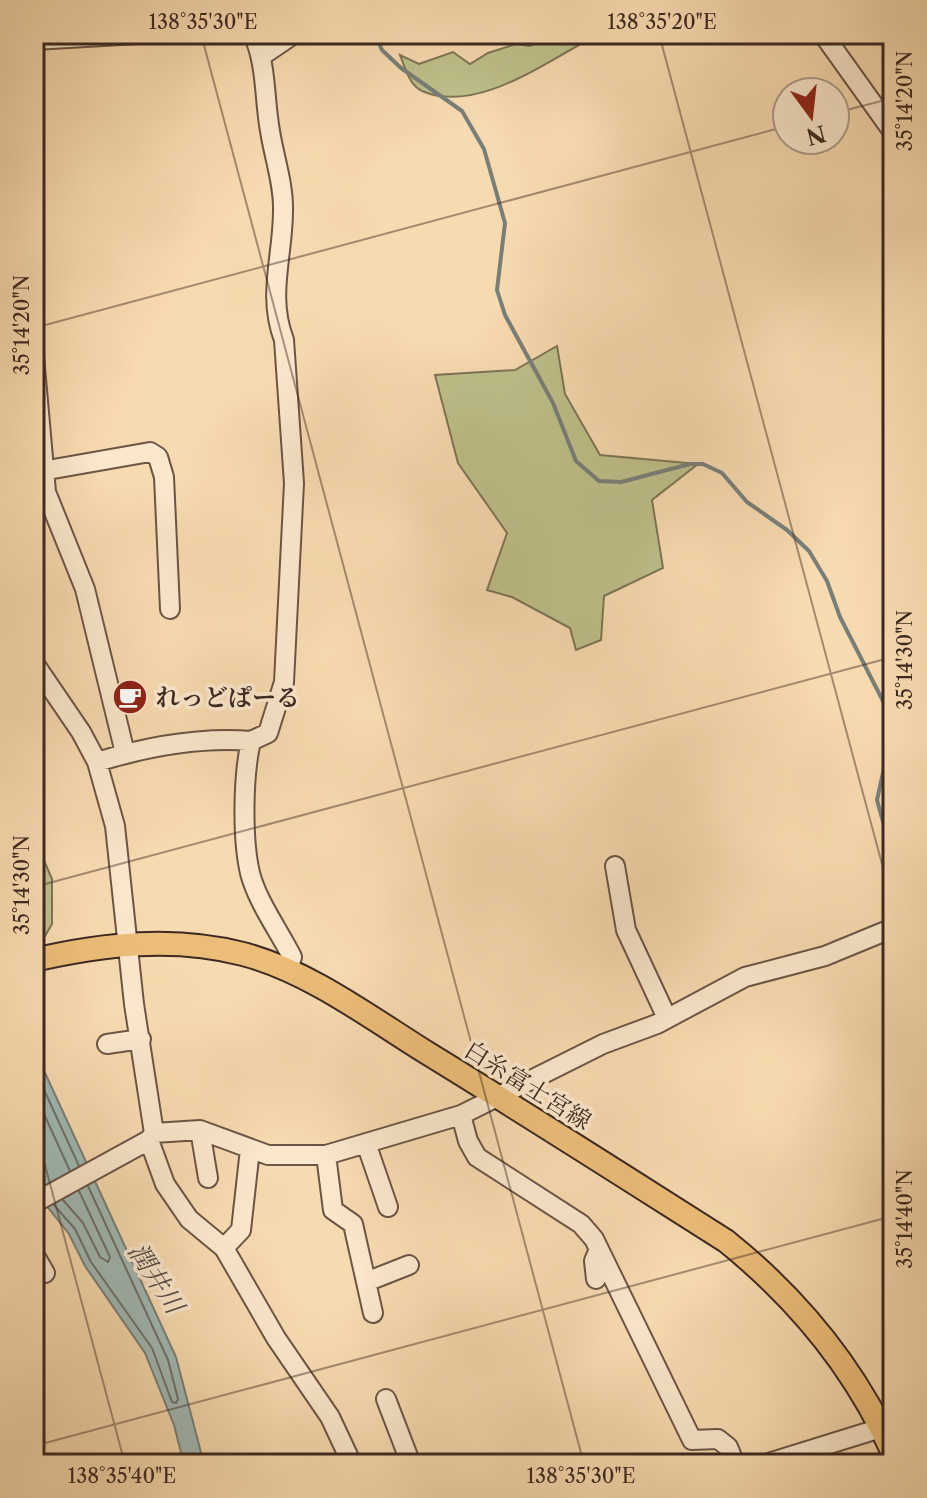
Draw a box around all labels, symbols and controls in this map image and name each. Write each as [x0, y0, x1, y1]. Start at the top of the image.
text: 138°35'30"E [149, 10, 257, 34]
text: 138°35'20"E [607, 10, 717, 34]
text: 35°14'20"N [893, 51, 917, 151]
north arrow [771, 76, 851, 156]
text: N [803, 119, 829, 150]
text: 35°14'20"N [10, 275, 34, 375]
text: 35°14'30"N [893, 610, 917, 710]
cafe icon: れっどぱーる [111, 678, 149, 716]
place label: れっどぱーる [156, 683, 300, 712]
text: 35°14'30"N [10, 835, 34, 935]
street label: 白糸富士宮線 [459, 1035, 597, 1135]
text: 35°14'40"N [893, 1169, 917, 1269]
water label: 潤井川 [121, 1237, 192, 1322]
text: 138°35'40"E [68, 1464, 176, 1488]
text: 138°35'30"E [527, 1464, 635, 1488]

